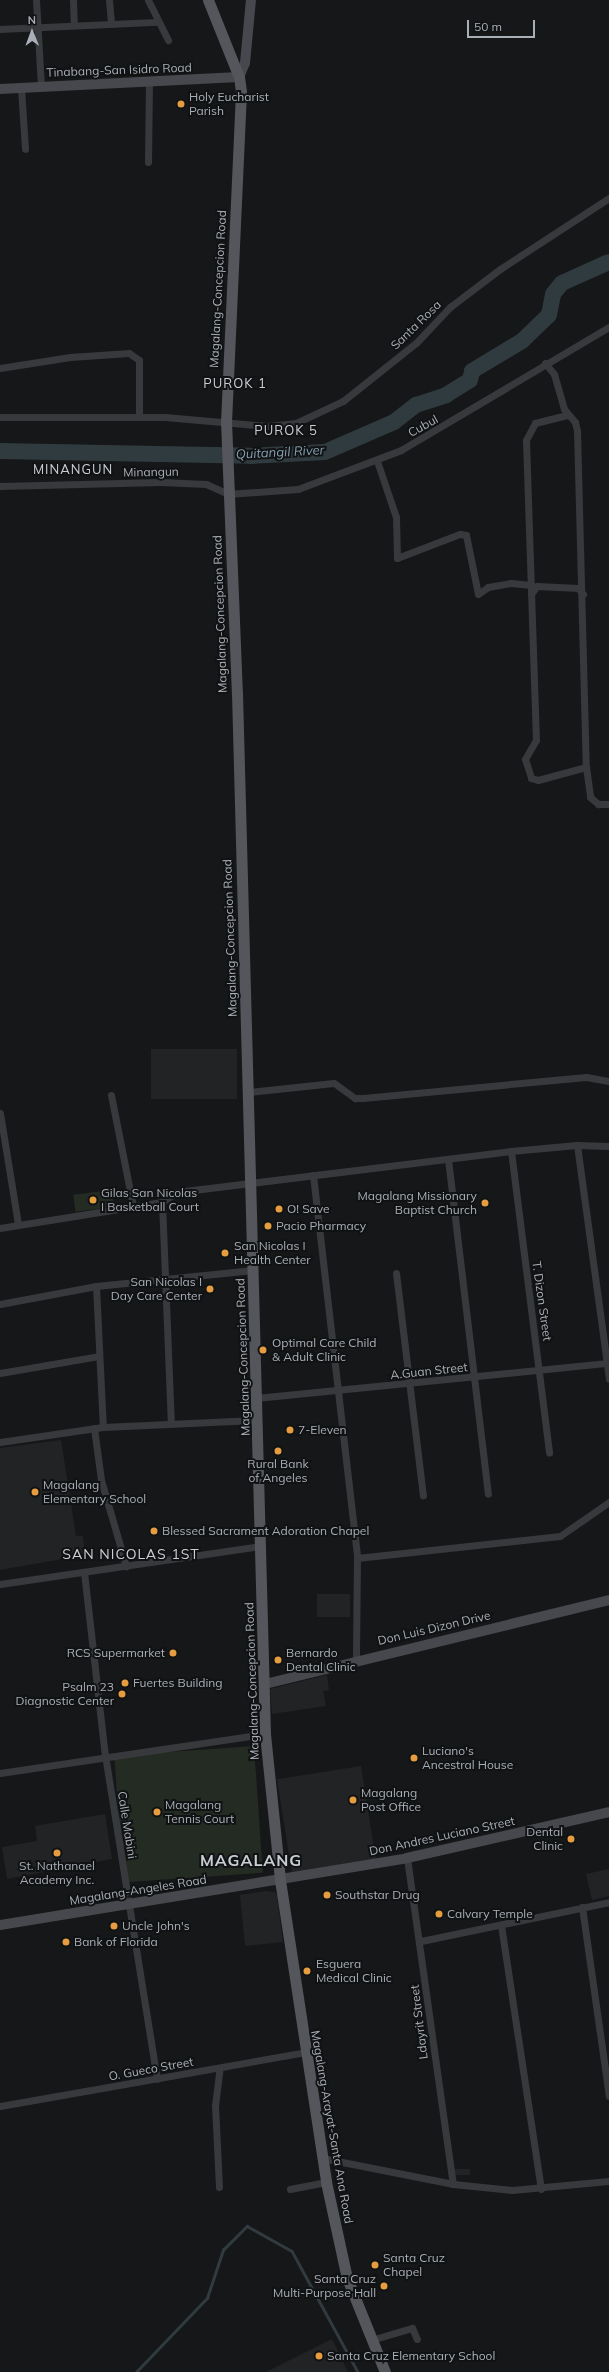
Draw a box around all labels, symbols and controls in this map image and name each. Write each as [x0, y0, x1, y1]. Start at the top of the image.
north arrow [12, 12, 52, 52]
scale bar [469, 12, 537, 38]
text: N [28, 13, 36, 27]
text: 50 m [474, 19, 502, 34]
street label: Tinabang-San Isidro Road [46, 60, 192, 80]
place label: Holy Eucharist Parish [189, 90, 269, 118]
marker: Holy Eucharist Parish [176, 99, 186, 109]
street label: Magalang-Concepcion Road [207, 210, 229, 368]
street label: Santa Rosa [388, 297, 444, 353]
district label: PUROK 1 [203, 375, 267, 391]
street label: Cubul [406, 412, 440, 440]
district label: PUROK 5 [254, 422, 318, 438]
water label: Quitangil River [235, 442, 325, 462]
district label: MINANGUN [33, 461, 113, 477]
street label: Minangun [123, 464, 179, 480]
street label: Magalang-Concepcion Road [210, 535, 230, 693]
street label: Magalang-Concepcion Road [220, 859, 240, 1017]
place label: Gilas San Nicolas I Basketball Court [101, 1186, 199, 1214]
place label: Magalang Missionary Baptist Church [358, 1189, 477, 1217]
marker: Gilas San Nicolas I Basketball Court [88, 1195, 98, 1205]
marker: Magalang Missionary Baptist Church [480, 1198, 490, 1208]
place label: O! Save [287, 1202, 330, 1216]
marker: O! Save [274, 1204, 284, 1214]
place label: Pacio Pharmacy [276, 1219, 366, 1233]
marker: Pacio Pharmacy [263, 1221, 273, 1231]
place label: San Nicolas I Health Center [234, 1239, 311, 1267]
marker: San Nicolas I Health Center [219, 1247, 231, 1259]
street label: T. Dizon Street [529, 1260, 555, 1342]
place label: San Nicolas I Day Care Center [111, 1275, 202, 1303]
street label: Magalang-Concepcion Road [233, 1278, 253, 1436]
marker: San Nicolas I Day Care Center [205, 1284, 215, 1294]
place label: Optimal Care Child & Adult Clinic [272, 1336, 376, 1364]
marker: Optimal Care Child & Adult Clinic [257, 1344, 269, 1356]
street label: A.Guan Street [390, 1360, 468, 1382]
place label: 7-Eleven [298, 1423, 347, 1437]
marker: 7-Eleven [285, 1425, 295, 1435]
marker: Rural Bank of Angeles [273, 1446, 283, 1456]
place label: Rural Bank of Angeles [247, 1457, 309, 1485]
place label: Magalang Elementary School [43, 1478, 146, 1506]
marker: Magalang Elementary School [30, 1487, 40, 1497]
place label: Blessed Sacrament Adoration Chapel [162, 1524, 369, 1538]
marker: Blessed Sacrament Adoration Chapel [149, 1526, 159, 1536]
district label: SAN NICOLAS 1ST [62, 1546, 200, 1562]
street label: Magalang-Concepcion Road [242, 1602, 262, 1760]
street label: Don Luis Dizon Drive [376, 1608, 492, 1648]
place label: RCS Supermarket [67, 1646, 165, 1660]
place label: Bernardo Dental Clinic [286, 1646, 356, 1674]
marker: RCS Supermarket [168, 1648, 178, 1658]
marker: Bernardo Dental Clinic [273, 1655, 283, 1665]
place label: Fuertes Building [133, 1676, 223, 1690]
marker: Fuertes Building [120, 1678, 130, 1688]
place label: Psalm 23 Diagnostic Center [15, 1680, 114, 1708]
marker: Psalm 23 Diagnostic Center [117, 1689, 127, 1699]
place label: Luciano's Ancestral House [422, 1744, 513, 1772]
marker: Luciano's Ancestral House [409, 1753, 419, 1763]
place label: Magalang Post Office [361, 1786, 421, 1814]
street label: Calle Mabini [115, 1790, 139, 1860]
marker: Magalang Post Office [348, 1795, 358, 1805]
place label: Magalang Tennis Court [165, 1798, 234, 1826]
marker: Magalang Tennis Court [152, 1807, 162, 1817]
street label: Don Andres Luciano Street [368, 1814, 516, 1858]
place label: Dental Clinic [526, 1825, 563, 1853]
marker: Dental Clinic [566, 1834, 576, 1844]
marker: St. Nathanael Academy Inc. [52, 1848, 62, 1858]
district label: MAGALANG [200, 1850, 302, 1870]
place label: St. Nathanael Academy Inc. [19, 1859, 95, 1887]
street label: Magalang-Angeles Road [68, 1872, 208, 1908]
place label: Southstar Drug [335, 1888, 420, 1902]
marker: Southstar Drug [322, 1890, 332, 1900]
place label: Calvary Temple [447, 1907, 533, 1921]
marker: Calvary Temple [434, 1909, 444, 1919]
place label: Uncle John's [122, 1919, 190, 1933]
marker: Uncle John's [109, 1921, 119, 1931]
place label: Bank of Florida [74, 1935, 158, 1949]
marker: Bank of Florida [61, 1937, 71, 1947]
place label: Esguera Medical Clinic [316, 1957, 392, 1985]
marker: Esguera Medical Clinic [301, 1965, 313, 1977]
street label: Ldayrit Street [407, 1984, 431, 2060]
street label: Magalang-Arayat-Santa Ana Road [308, 2029, 356, 2225]
street label: O. Gueco Street [107, 2054, 195, 2084]
place label: Santa Cruz Chapel [383, 2251, 445, 2279]
marker: Santa Cruz Chapel [370, 2260, 380, 2270]
place label: Santa Cruz Multi-Purpose Hall [273, 2272, 376, 2300]
marker: Santa Cruz Multi-Purpose Hall [379, 2281, 389, 2291]
place label: Santa Cruz Elementary School [327, 2349, 495, 2363]
marker: Santa Cruz Elementary School [314, 2351, 324, 2361]

